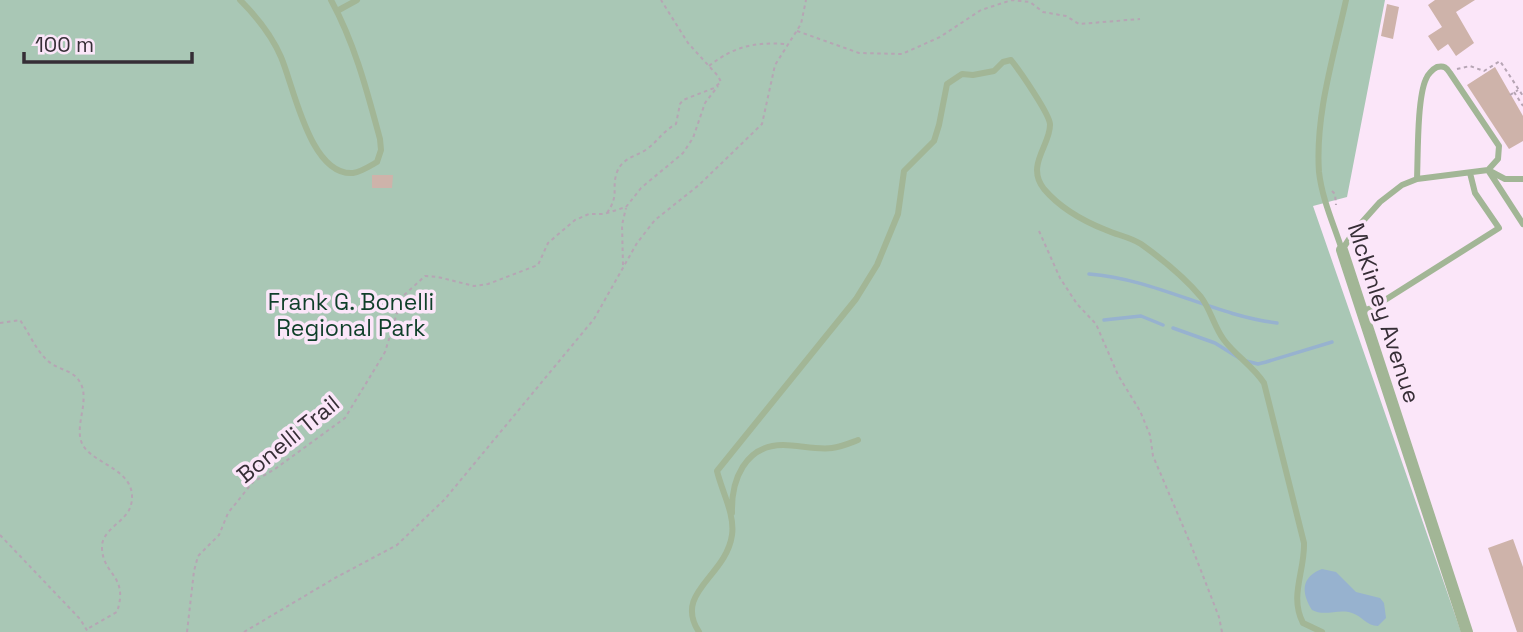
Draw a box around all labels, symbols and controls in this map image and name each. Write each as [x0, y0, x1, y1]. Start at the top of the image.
scale bar [24, 21, 192, 65]
text: 100 m [35, 31, 94, 58]
street label: McKinley Avenue [1341, 219, 1427, 407]
park label: Frank G. Bonelli Regional Park [268, 287, 434, 343]
street label: Bonelli Trail [230, 388, 346, 490]

